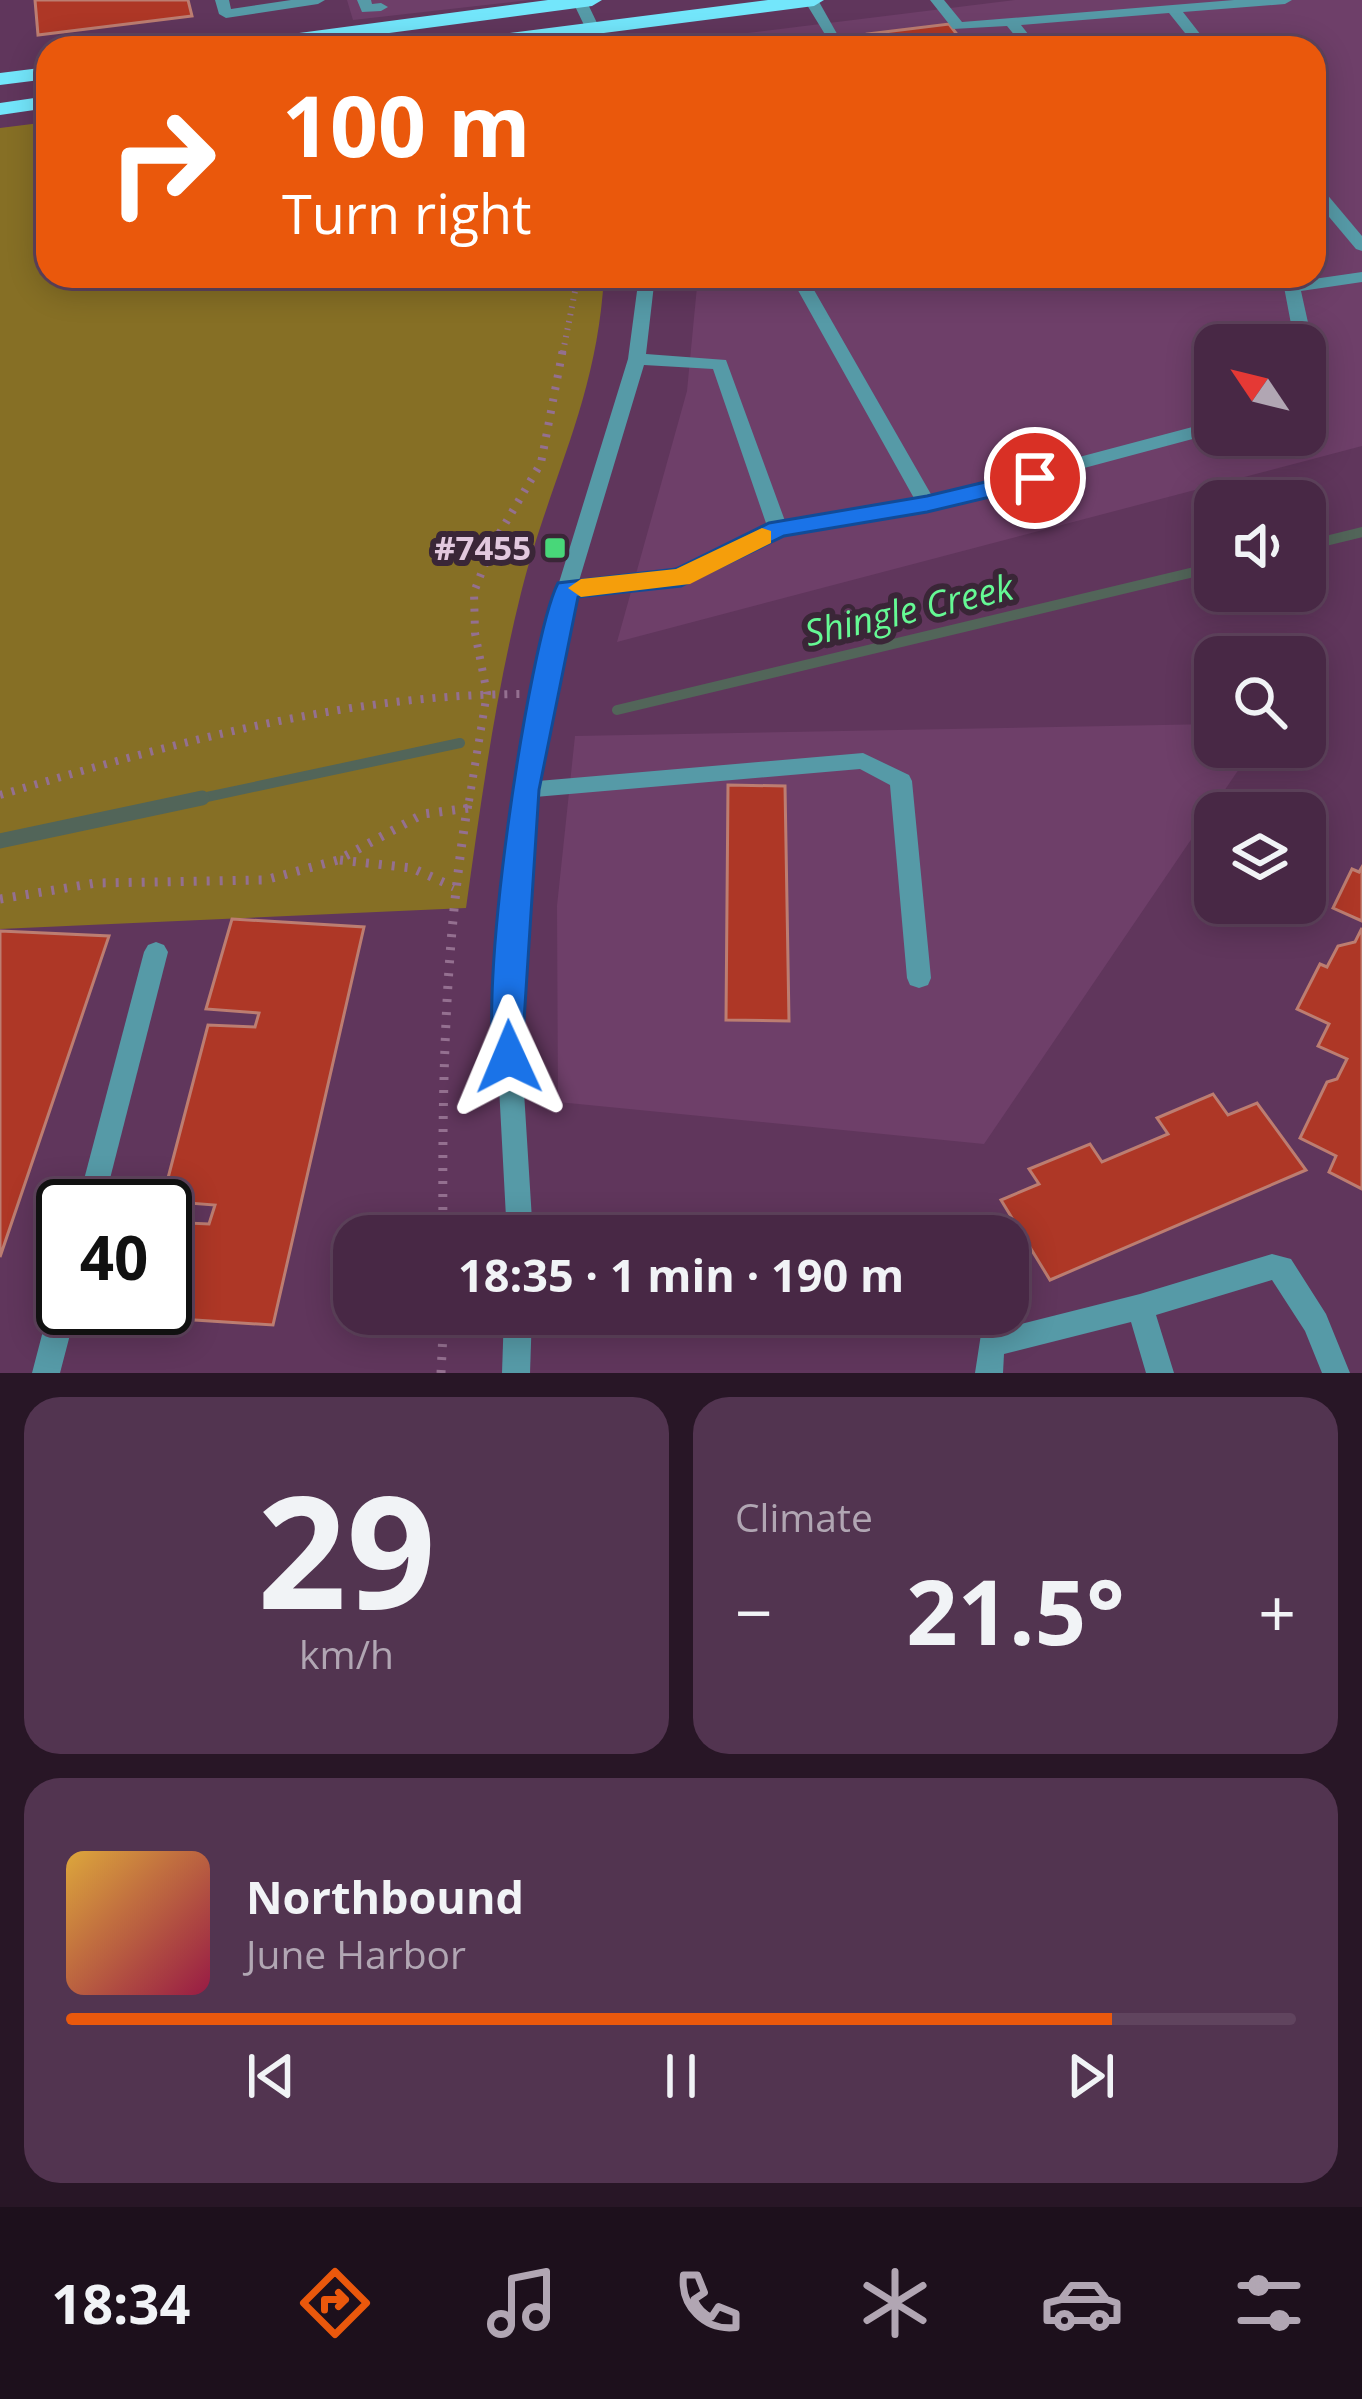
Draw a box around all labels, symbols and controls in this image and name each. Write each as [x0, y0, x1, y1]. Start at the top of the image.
text: 100 m [282, 67, 530, 182]
icon: right [84, 84, 240, 240]
text: Turn right [282, 176, 531, 250]
north arrow [1194, 324, 1326, 456]
map controls [1194, 324, 1326, 924]
pin [984, 427, 1086, 529]
icon: arrive [1002, 445, 1068, 511]
button: sound [1194, 480, 1326, 612]
place label: #7455 [434, 525, 531, 570]
marker: #7455 [542, 535, 568, 561]
water label: Shingle Creek [800, 561, 1019, 657]
button: search [1194, 636, 1326, 768]
button: layers [1194, 792, 1326, 924]
position arrow [446, 994, 572, 1120]
speed limit sign: 40 [36, 1179, 192, 1335]
text: 18:35 · 1 min · 190 m [458, 1244, 904, 1305]
text: 29 [257, 1442, 436, 1655]
text: Climate [735, 1490, 873, 1543]
text: 21.5° [906, 1549, 1125, 1671]
text: − [735, 1566, 773, 1656]
text: + [1258, 1566, 1296, 1656]
text: km/h [299, 1627, 394, 1680]
text: Northbound [246, 1866, 524, 1927]
text: June Harbor [246, 1927, 466, 1980]
icon: previous [238, 2043, 304, 2109]
icon: pause [648, 2043, 714, 2109]
icon: next [1058, 2043, 1124, 2109]
icon: directions [293, 2261, 377, 2345]
icon: music [480, 2261, 564, 2345]
icon: phone [666, 2261, 750, 2345]
icon: climate [853, 2261, 937, 2345]
icon: car [1040, 2261, 1124, 2345]
icon: filters [1227, 2261, 1311, 2345]
text: 18:34 [51, 2266, 190, 2340]

